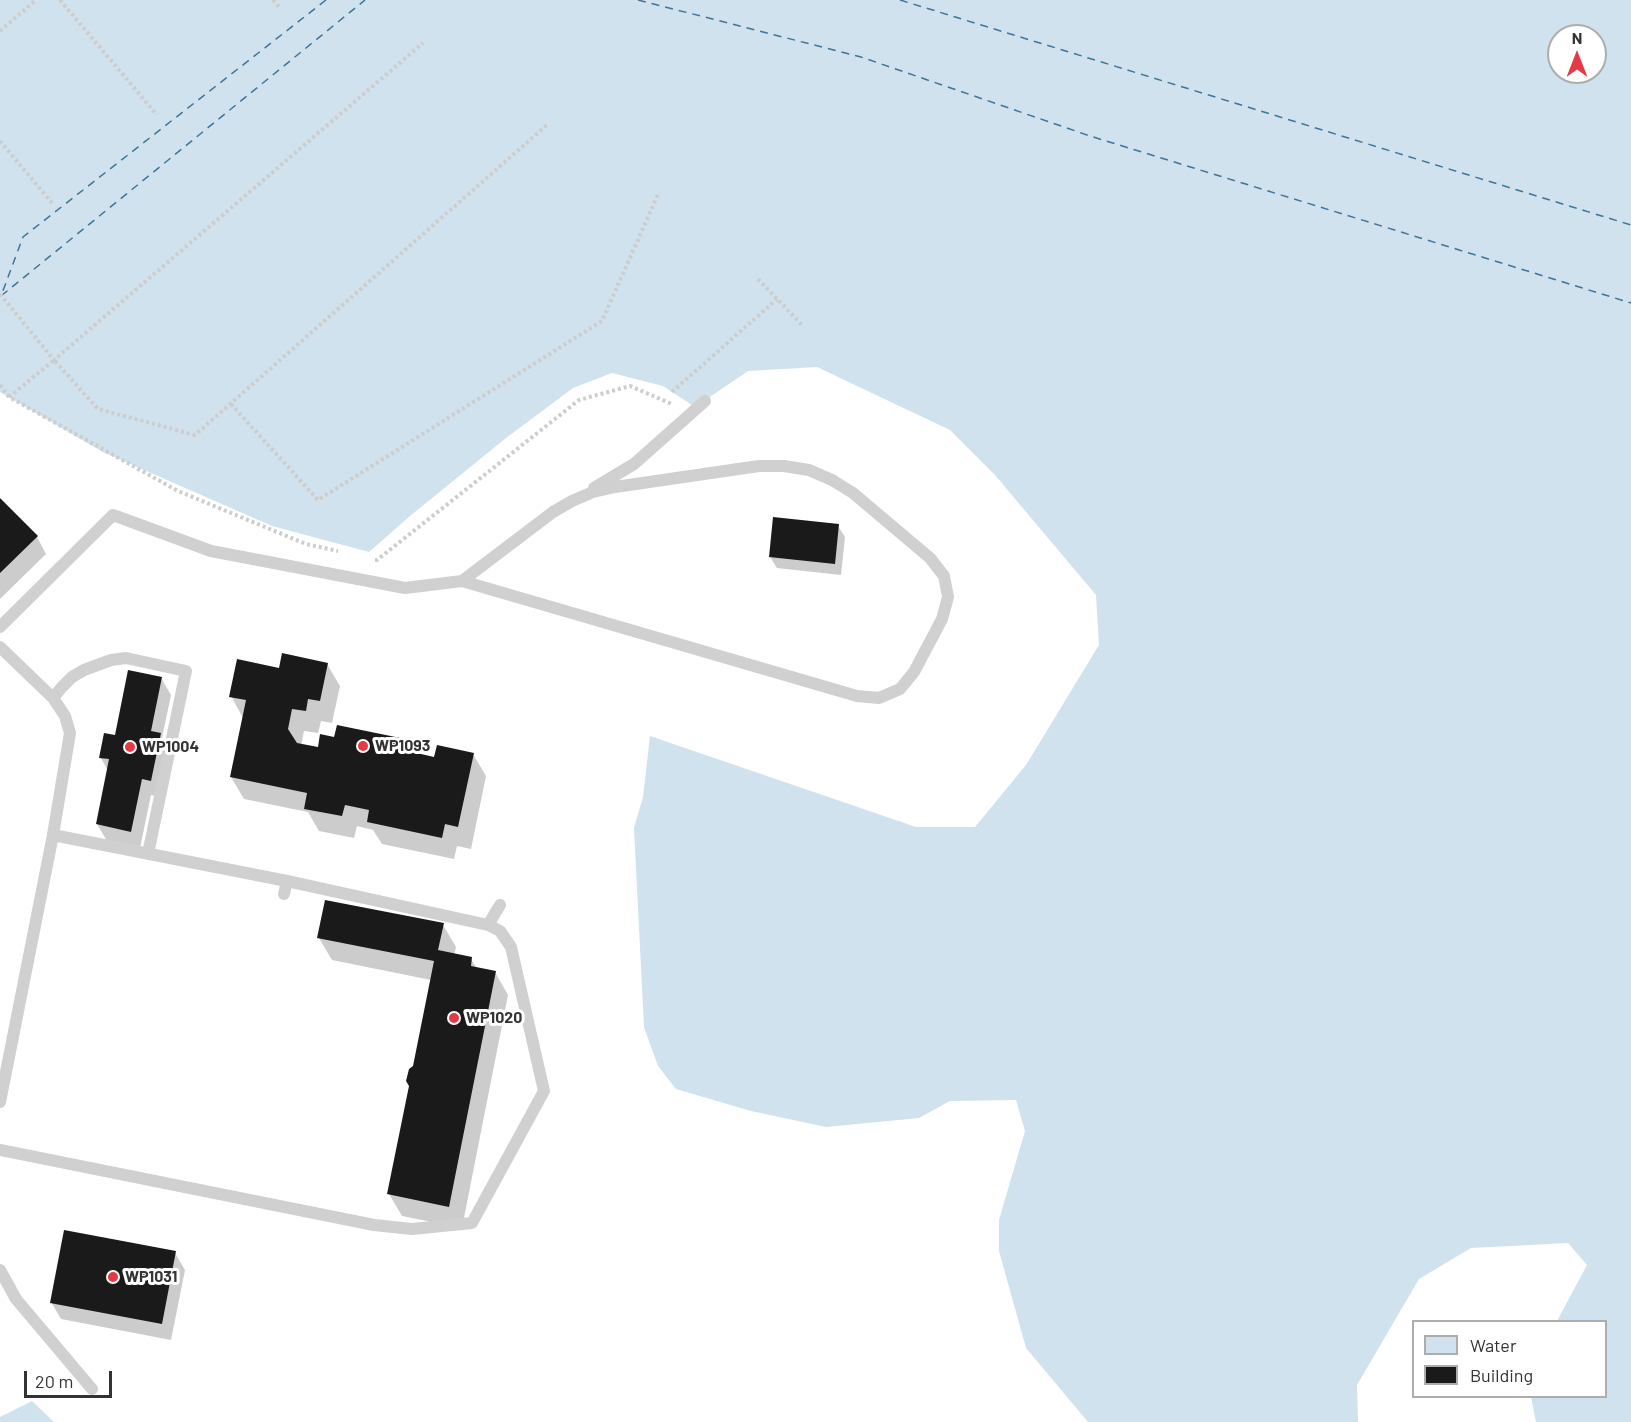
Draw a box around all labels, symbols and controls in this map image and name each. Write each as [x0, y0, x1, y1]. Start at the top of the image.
north arrow [1547, 24, 1607, 84]
text: N [1572, 28, 1582, 47]
place label: WP1093 [375, 736, 430, 756]
place label: WP1004 [142, 737, 199, 757]
marker: WP1093 [356, 739, 370, 753]
marker: WP1004 [123, 740, 137, 754]
place label: WP1020 [466, 1008, 522, 1028]
marker: WP1020 [447, 1011, 461, 1025]
place label: WP1031 [125, 1267, 178, 1287]
marker: WP1031 [106, 1270, 120, 1284]
legend [1412, 1320, 1607, 1398]
text: Water [1470, 1334, 1517, 1356]
scale bar [27, 1359, 116, 1397]
text: Building [1470, 1364, 1533, 1386]
text: 20 m [35, 1370, 73, 1392]

